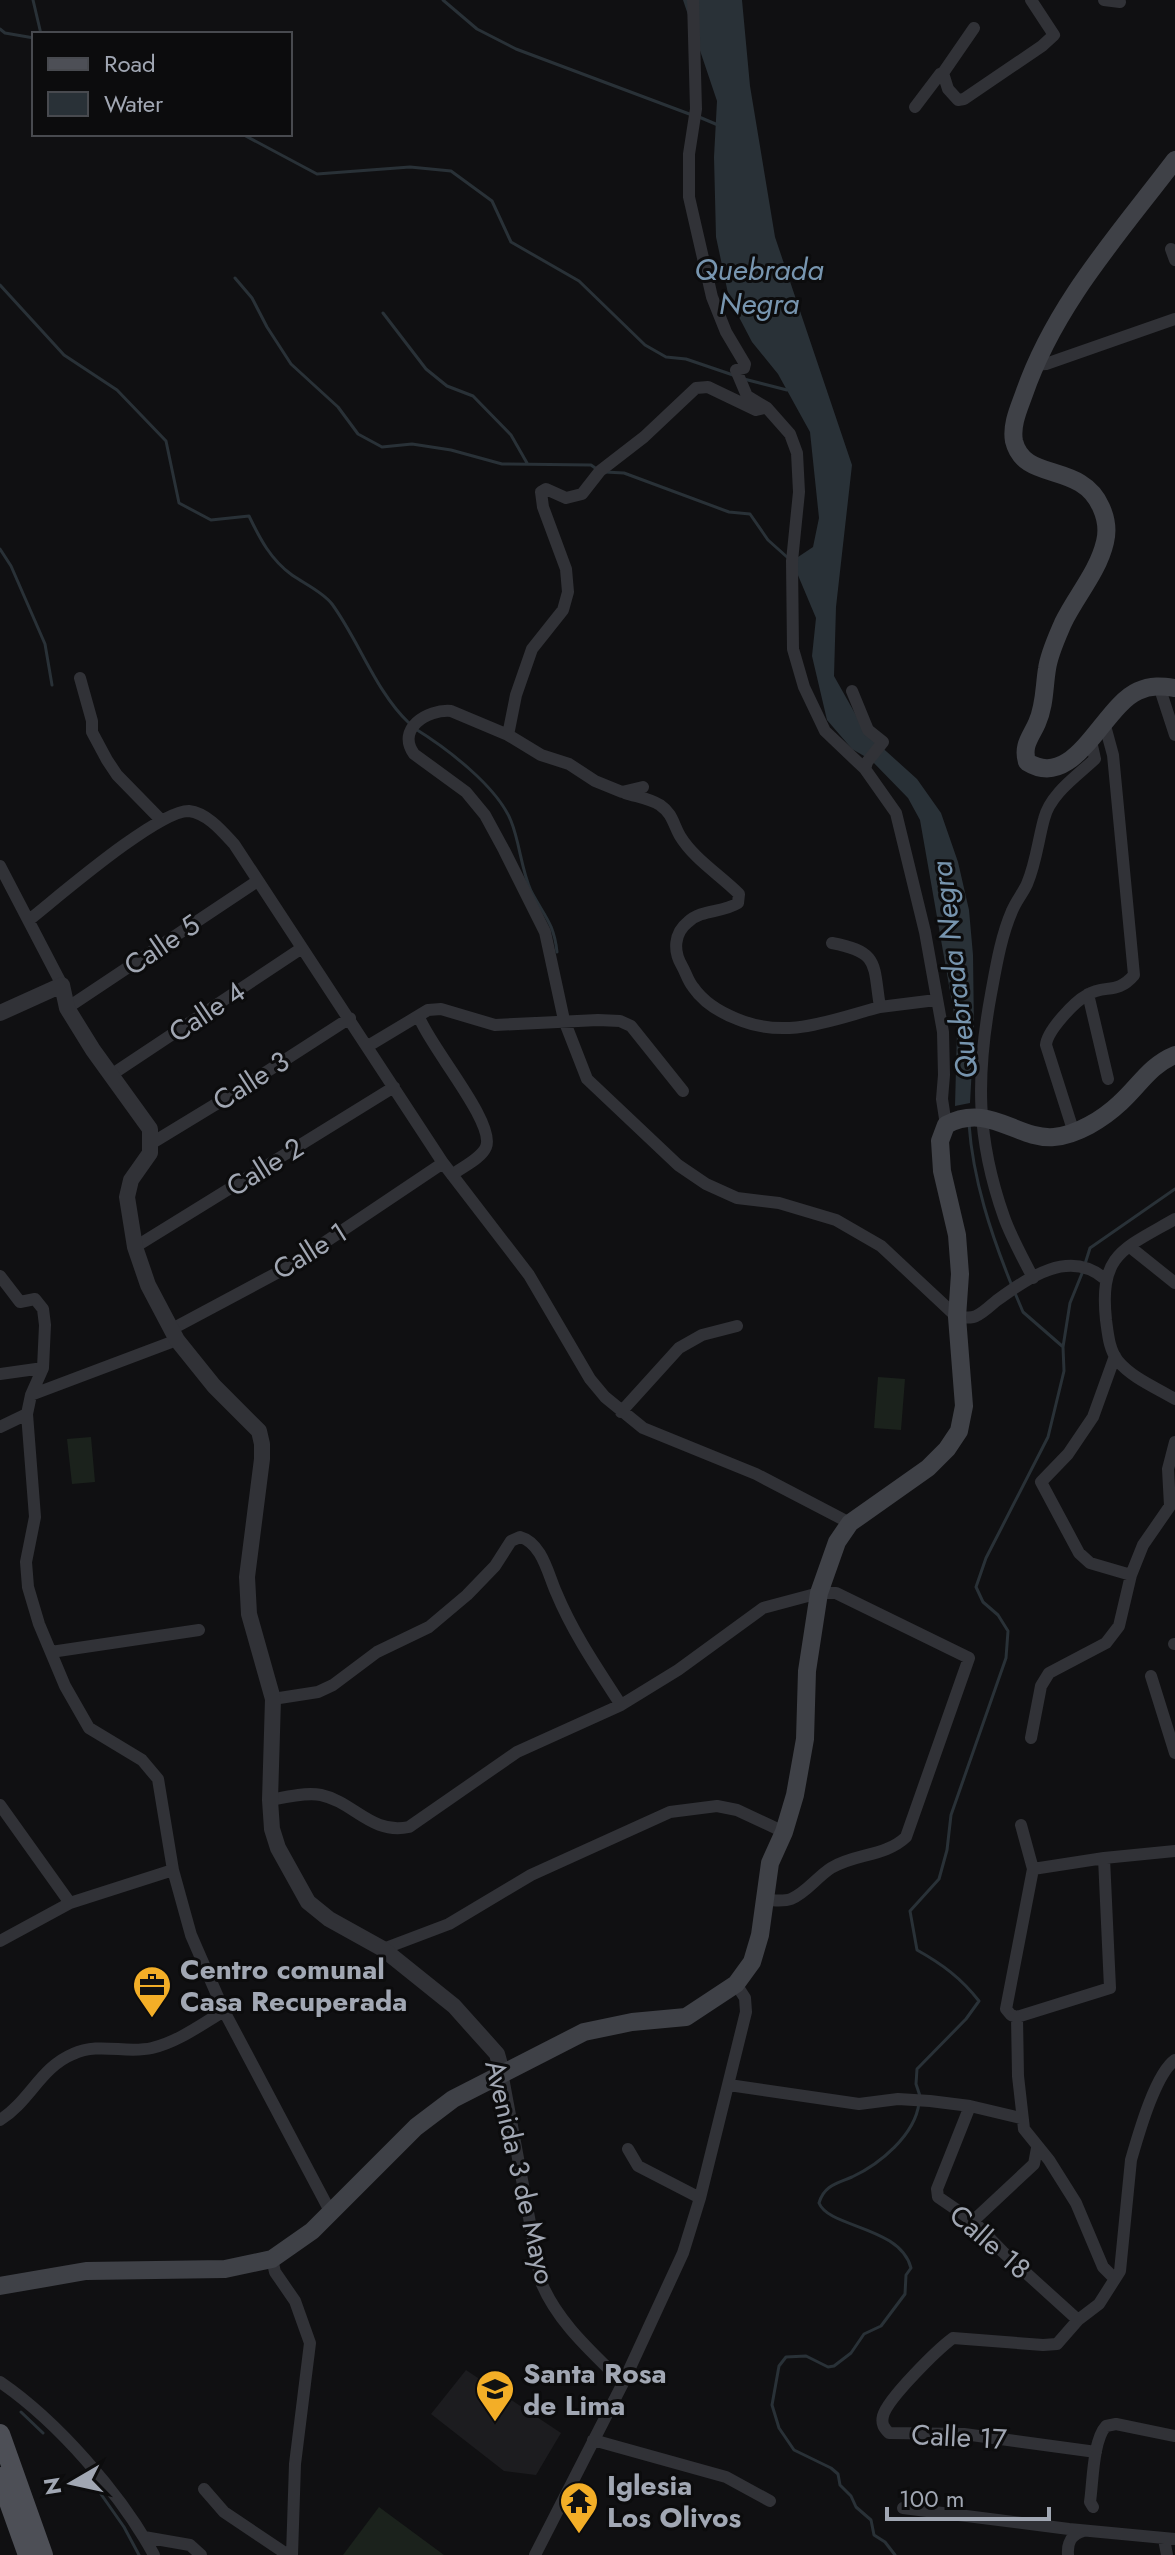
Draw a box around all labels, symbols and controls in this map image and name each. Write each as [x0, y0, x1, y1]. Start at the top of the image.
legend [32, 32, 292, 136]
text: Road [104, 46, 156, 81]
text: Water [104, 86, 164, 121]
water label: Quebrada Negra [694, 248, 824, 325]
water label: Quebrada Negra [919, 858, 989, 1081]
street label: Calle 5 [116, 904, 208, 986]
street label: Calle 4 [160, 971, 254, 1053]
street label: Calle 3 [205, 1041, 297, 1121]
street label: Calle 2 [218, 1127, 312, 1207]
street label: Calle 1 [265, 1212, 355, 1290]
place label: Centro comunal Casa Recuperada [180, 1949, 407, 2022]
office icon: Centro comunal Casa Recuperada [131, 1964, 173, 2019]
street label: Avenida 3 de Mayo [474, 2056, 566, 2288]
street label: Calle 18 [940, 2195, 1040, 2289]
place label: Santa Rosa de Lima [523, 2353, 667, 2426]
school or university icon: Santa Rosa de Lima [474, 2368, 516, 2423]
street label: Calle 17 [910, 2414, 1008, 2460]
north arrow [32, 2443, 112, 2523]
place label: Iglesia Los Olivos [607, 2465, 742, 2538]
scale bar [887, 2471, 1049, 2521]
text: N [35, 2475, 69, 2497]
temple icon: Iglesia Los Olivos [558, 2480, 600, 2535]
text: 100 m [899, 2481, 965, 2516]

